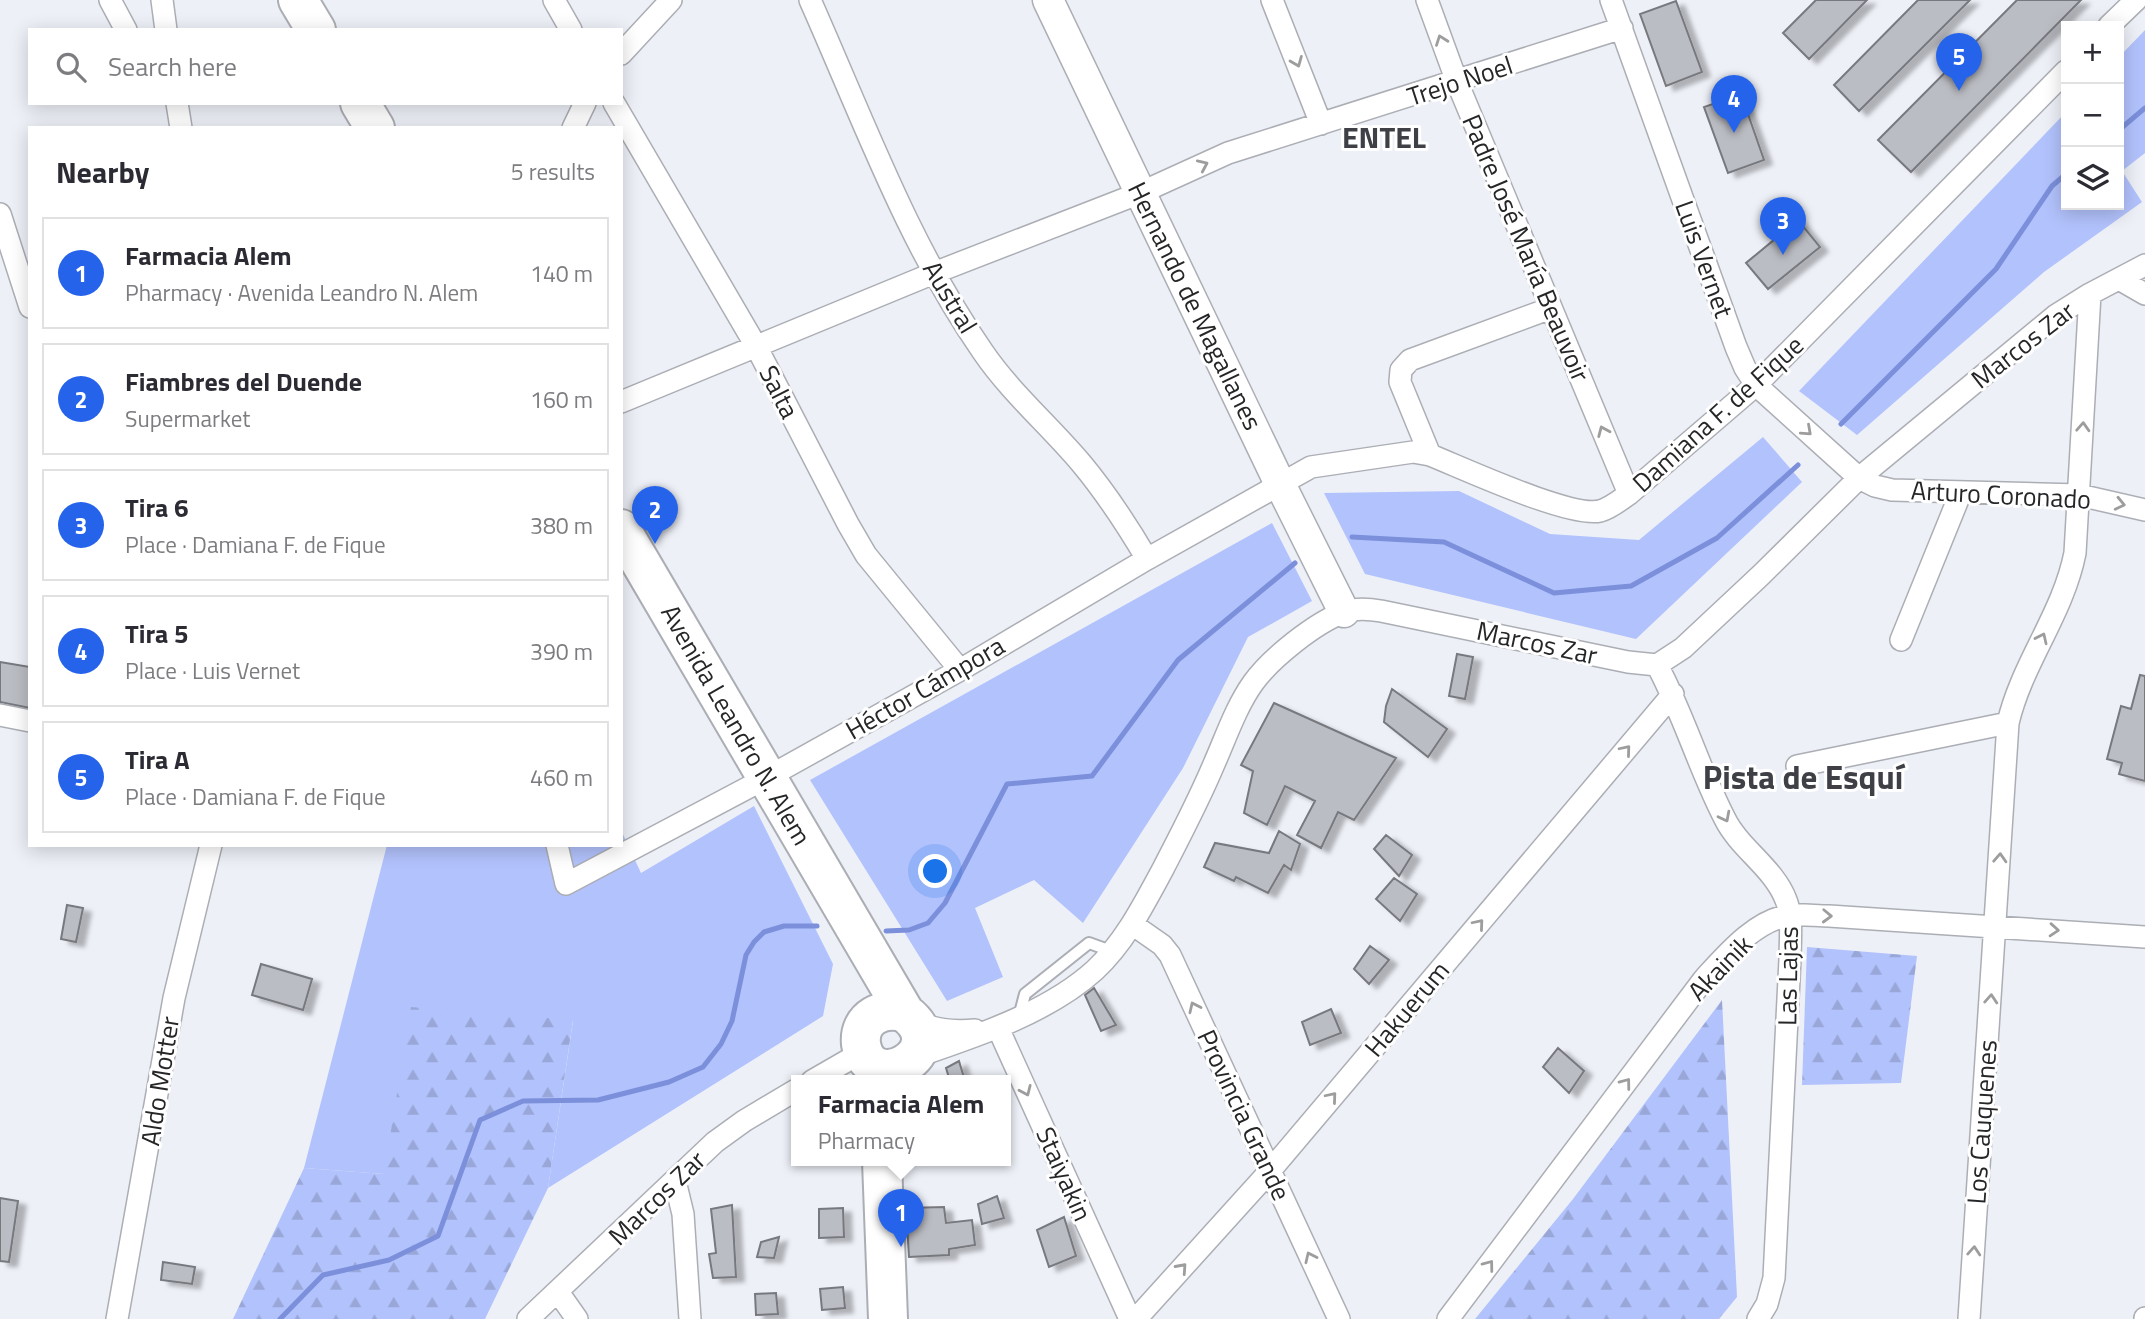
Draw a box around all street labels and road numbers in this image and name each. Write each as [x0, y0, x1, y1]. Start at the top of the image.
street label: Trejo Noel [1402, 45, 1518, 116]
street label: Padre José María Beauvoir [1453, 108, 1600, 387]
street label: Hernando de Magallanes [1118, 175, 1273, 436]
street label: Luis Vernet [1665, 195, 1744, 323]
street label: Austral [913, 253, 987, 340]
street label: Marcos Zar [1963, 292, 2083, 398]
street label: Damiana F. de Fique [1623, 326, 1812, 501]
street label: Salta [750, 358, 809, 425]
street label: Arturo Coronado [1910, 470, 2092, 519]
street label: Avenida Leandro N. Alem [651, 597, 821, 852]
street label: Marcos Zar [1473, 611, 1601, 674]
street label: Héctor Cámpora [838, 626, 1012, 749]
street label: Akainik [1678, 926, 1761, 1010]
street label: Las Lajas [1767, 926, 1808, 1026]
street label: Hakuerum [1355, 952, 1458, 1065]
street label: Aldo Motter [130, 1013, 189, 1148]
street label: Provincia Grande [1188, 1023, 1301, 1207]
street label: Los Cauquenes [1956, 1038, 2007, 1205]
street label: Staiyakin [1026, 1121, 1102, 1227]
street label: Marcos Zar [599, 1141, 714, 1254]

